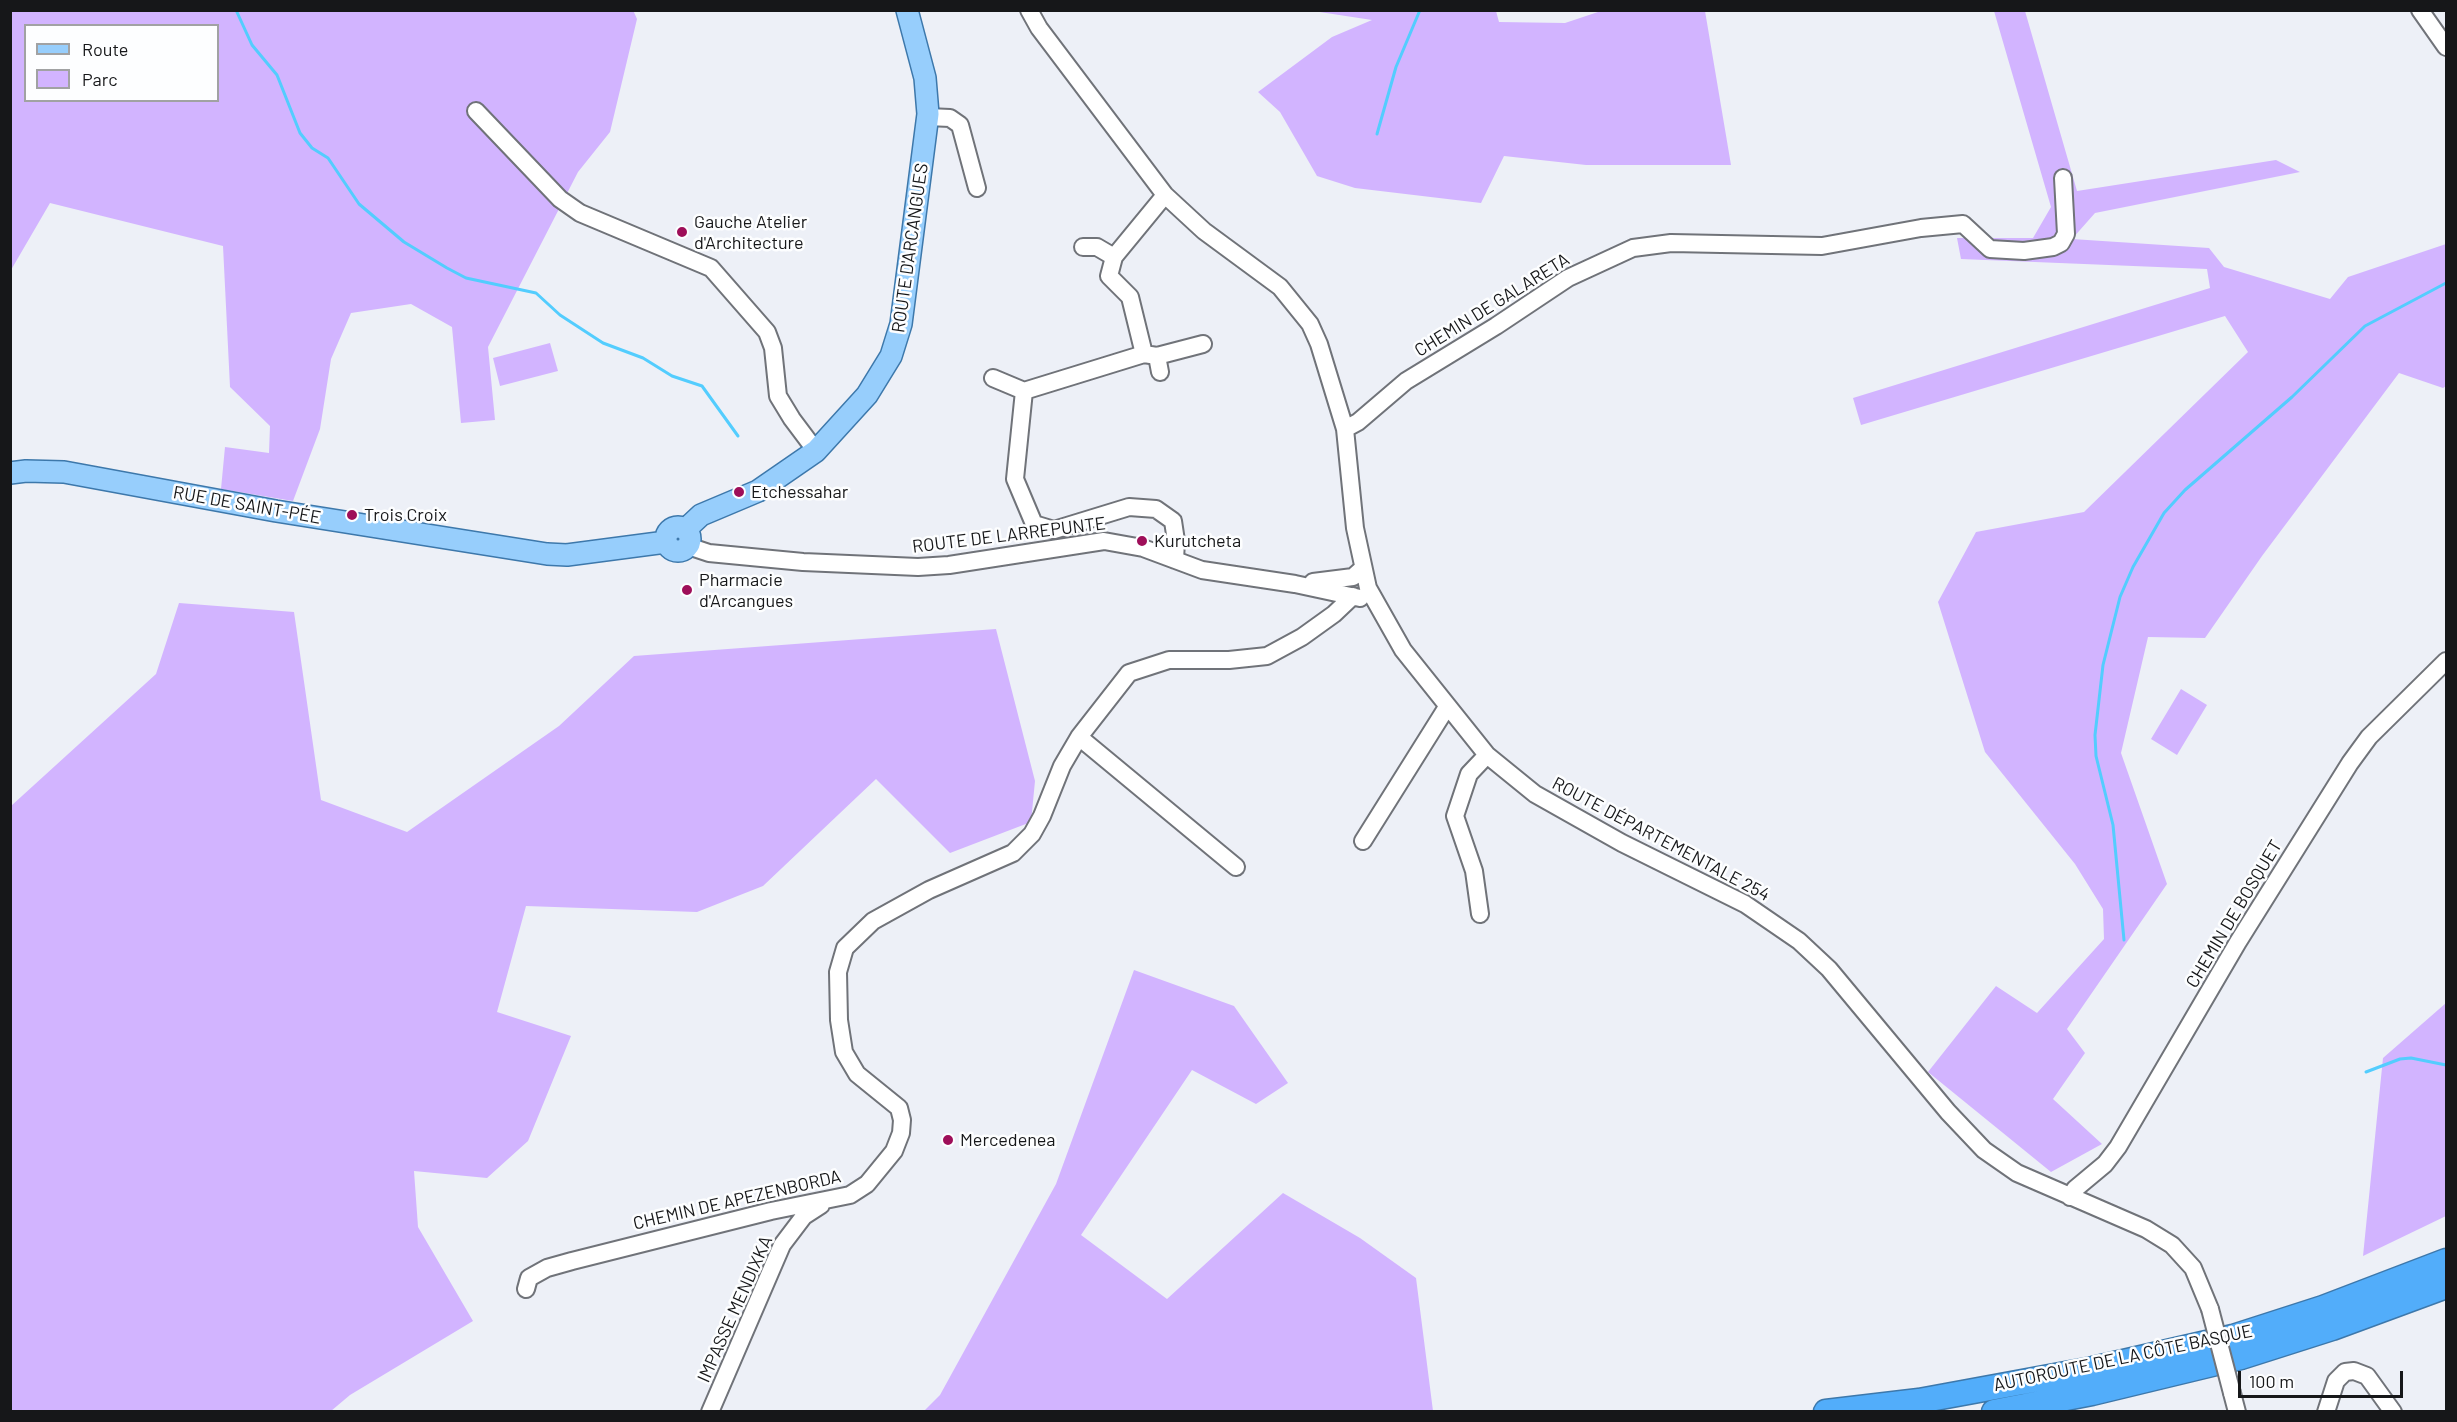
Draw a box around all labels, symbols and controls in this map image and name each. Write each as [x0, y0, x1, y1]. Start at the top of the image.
legend [24, 24, 219, 102]
text: Route [82, 38, 128, 60]
text: Parc [82, 68, 118, 90]
street label: ROUTE D'ARCANGUES [887, 162, 933, 334]
place label: Gauche Atelier d'Architecture [694, 211, 807, 254]
marker: Gauche Atelier d'Architecture [675, 225, 689, 239]
street label: CHEMIN DE GALARETA [1411, 249, 1573, 361]
street label: RUE DE SAINT-PÉE [171, 481, 323, 529]
place label: Etchessahar [751, 481, 848, 503]
marker: Etchessahar [732, 485, 746, 499]
place label: Trois Croix [364, 504, 447, 526]
marker: Trois Croix [345, 508, 359, 522]
street label: ROUTE DE LARREPUNTE [911, 512, 1107, 558]
place label: Kurutcheta [1154, 530, 1241, 552]
marker: Kurutcheta [1135, 534, 1149, 548]
place label: Pharmacie d'Arcangues [699, 569, 793, 612]
marker: Pharmacie d'Arcangues [680, 583, 694, 597]
street label: ROUTE DÉPARTEMENTALE 254 [1548, 772, 1774, 906]
street label: CHEMIN DE BOSQUET [2181, 836, 2287, 992]
place label: Mercedenea [960, 1129, 1056, 1151]
marker: Mercedenea [941, 1133, 955, 1147]
street label: CHEMIN DE APEZENBORDA [631, 1166, 843, 1234]
street label: IMPASSE MENDIXKA [693, 1232, 777, 1386]
street label: AUTOROUTE DE LA CÔTE BASQUE [1992, 1320, 2254, 1396]
scale bar [2241, 1359, 2406, 1397]
text: 100 m [2249, 1370, 2294, 1392]

